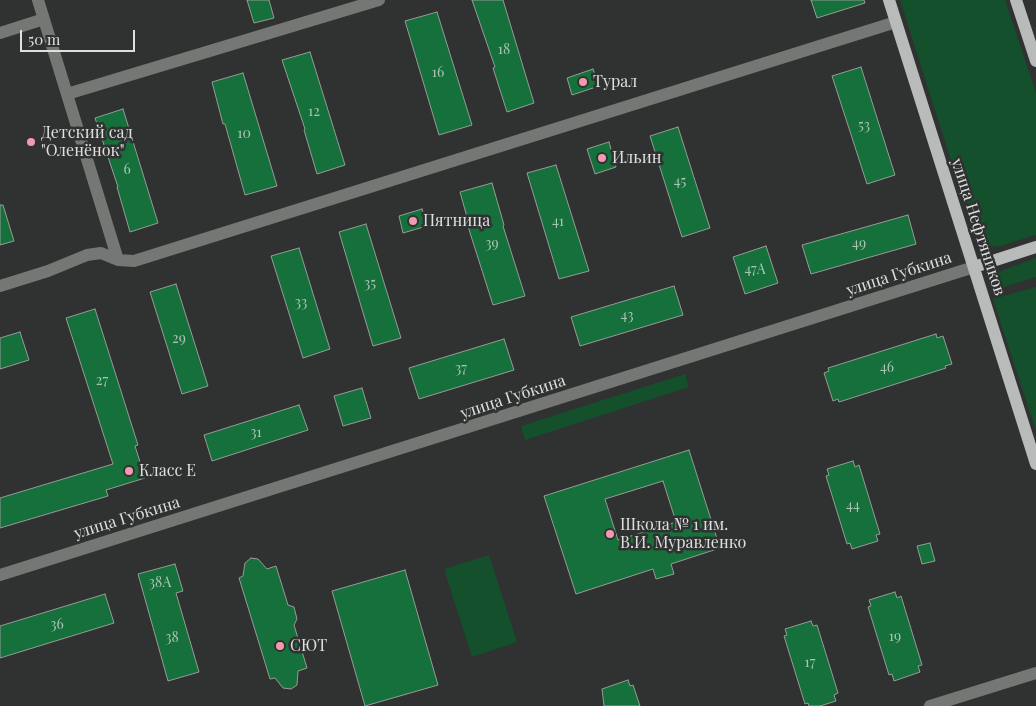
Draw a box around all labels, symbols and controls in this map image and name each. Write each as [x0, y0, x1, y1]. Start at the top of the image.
scale bar [22, 20, 138, 52]
text: 50 m [28, 29, 60, 49]
house number: 18 [498, 42, 510, 58]
house number: 16 [432, 65, 444, 81]
place label: Турал [593, 72, 637, 92]
marker: Турал [577, 76, 589, 88]
house number: 12 [308, 104, 320, 120]
house number: 53 [858, 118, 870, 134]
place label: Детский сад "Оленёнок" [41, 123, 133, 161]
house number: 10 [237, 126, 251, 142]
marker: Детский сад "Оленёнок" [25, 136, 37, 148]
place label: Ильин [612, 148, 661, 168]
marker: Ильин [596, 152, 608, 164]
street label: улица Нефтяников [947, 156, 1009, 298]
house number: 6 [123, 162, 131, 178]
house number: 45 [674, 174, 686, 190]
place label: Пятница [423, 211, 490, 231]
house number: 41 [552, 214, 564, 230]
marker: Пятница [407, 215, 419, 227]
house number: 39 [485, 236, 499, 252]
house number: 49 [852, 236, 866, 252]
street label: улица Губкина [844, 248, 954, 300]
house number: 47А [744, 262, 766, 278]
house number: 35 [364, 276, 376, 292]
house number: 33 [295, 295, 307, 311]
house number: 43 [621, 308, 633, 324]
house number: 29 [172, 331, 186, 347]
house number: 46 [880, 360, 894, 376]
house number: 37 [455, 361, 467, 377]
street label: улица Губкина [458, 371, 568, 423]
house number: 27 [96, 373, 108, 389]
house number: 31 [250, 425, 262, 441]
place label: Класс Е [139, 461, 196, 481]
marker: Класс Е [123, 465, 135, 477]
street label: улица Губкина [72, 493, 182, 543]
house number: 44 [846, 498, 860, 514]
place label: Школа № 1 им. В.И. Муравленко [620, 515, 746, 553]
marker: Школа № 1 им. В.И. Муравленко [604, 528, 616, 540]
house number: 38А [149, 575, 171, 591]
house number: 36 [50, 617, 64, 633]
house number: 19 [889, 629, 901, 645]
house number: 38 [165, 630, 179, 646]
place label: СЮТ [290, 636, 327, 656]
marker: СЮТ [274, 640, 286, 652]
house number: 17 [805, 655, 815, 671]

